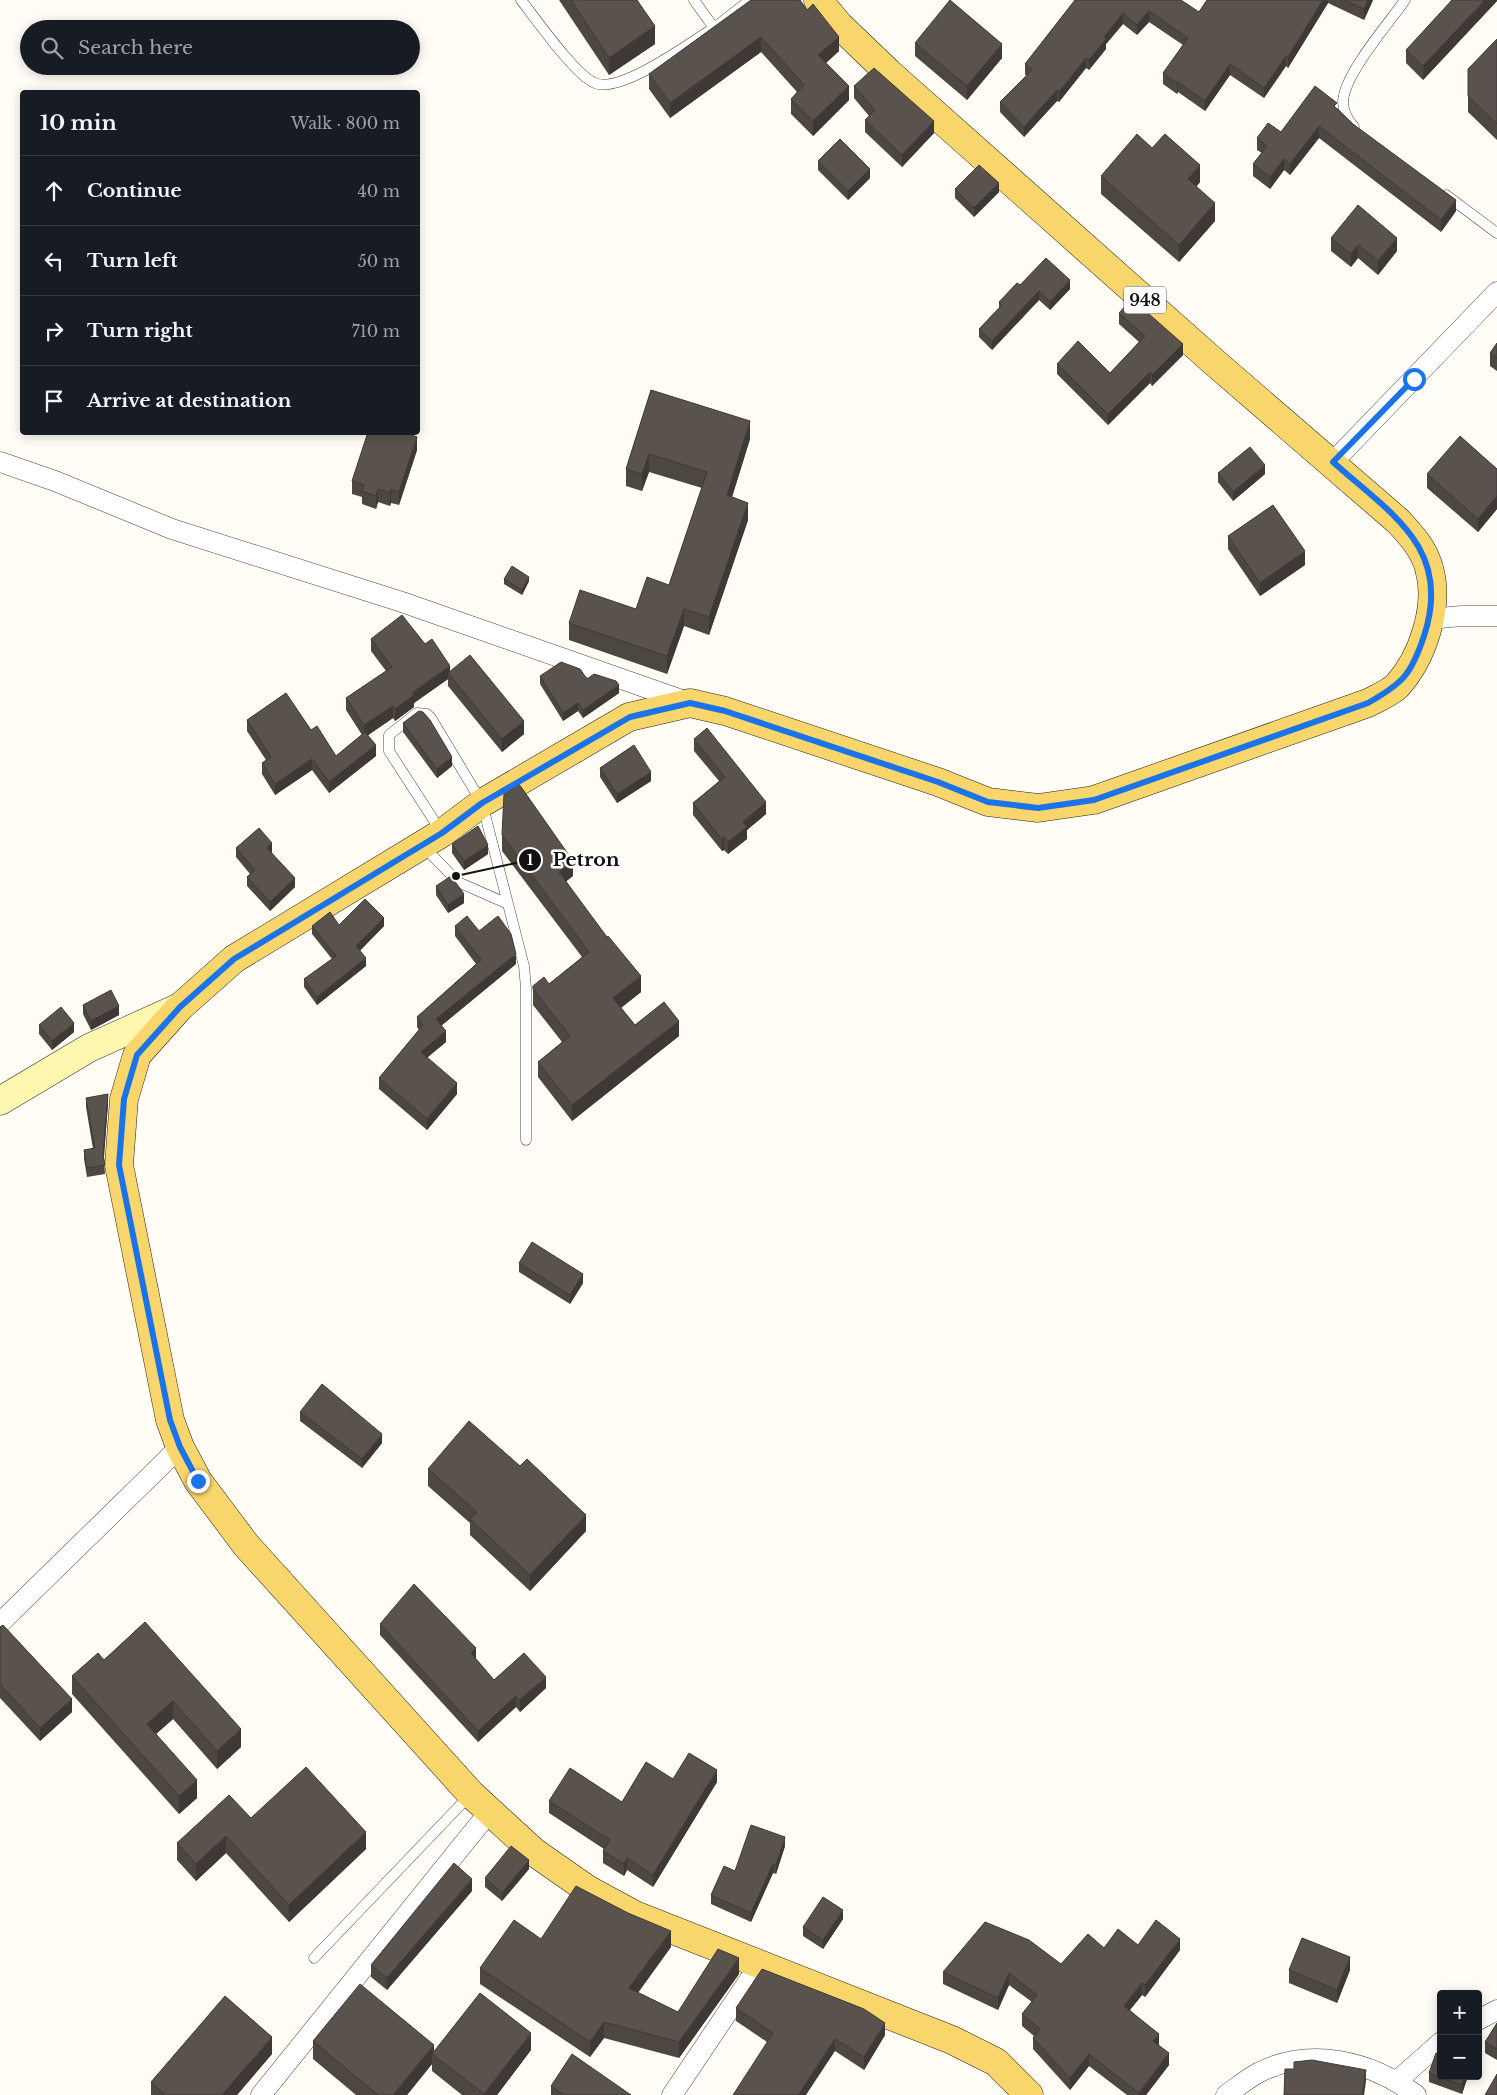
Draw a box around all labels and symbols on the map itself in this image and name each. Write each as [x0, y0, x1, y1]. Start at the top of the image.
road number: 948 [1124, 286, 1166, 314]
route start [1403, 368, 1426, 391]
callout: Petron [518, 843, 630, 877]
text: Petron [552, 848, 620, 871]
text: 1 [527, 850, 534, 869]
route end [187, 1470, 210, 1493]

